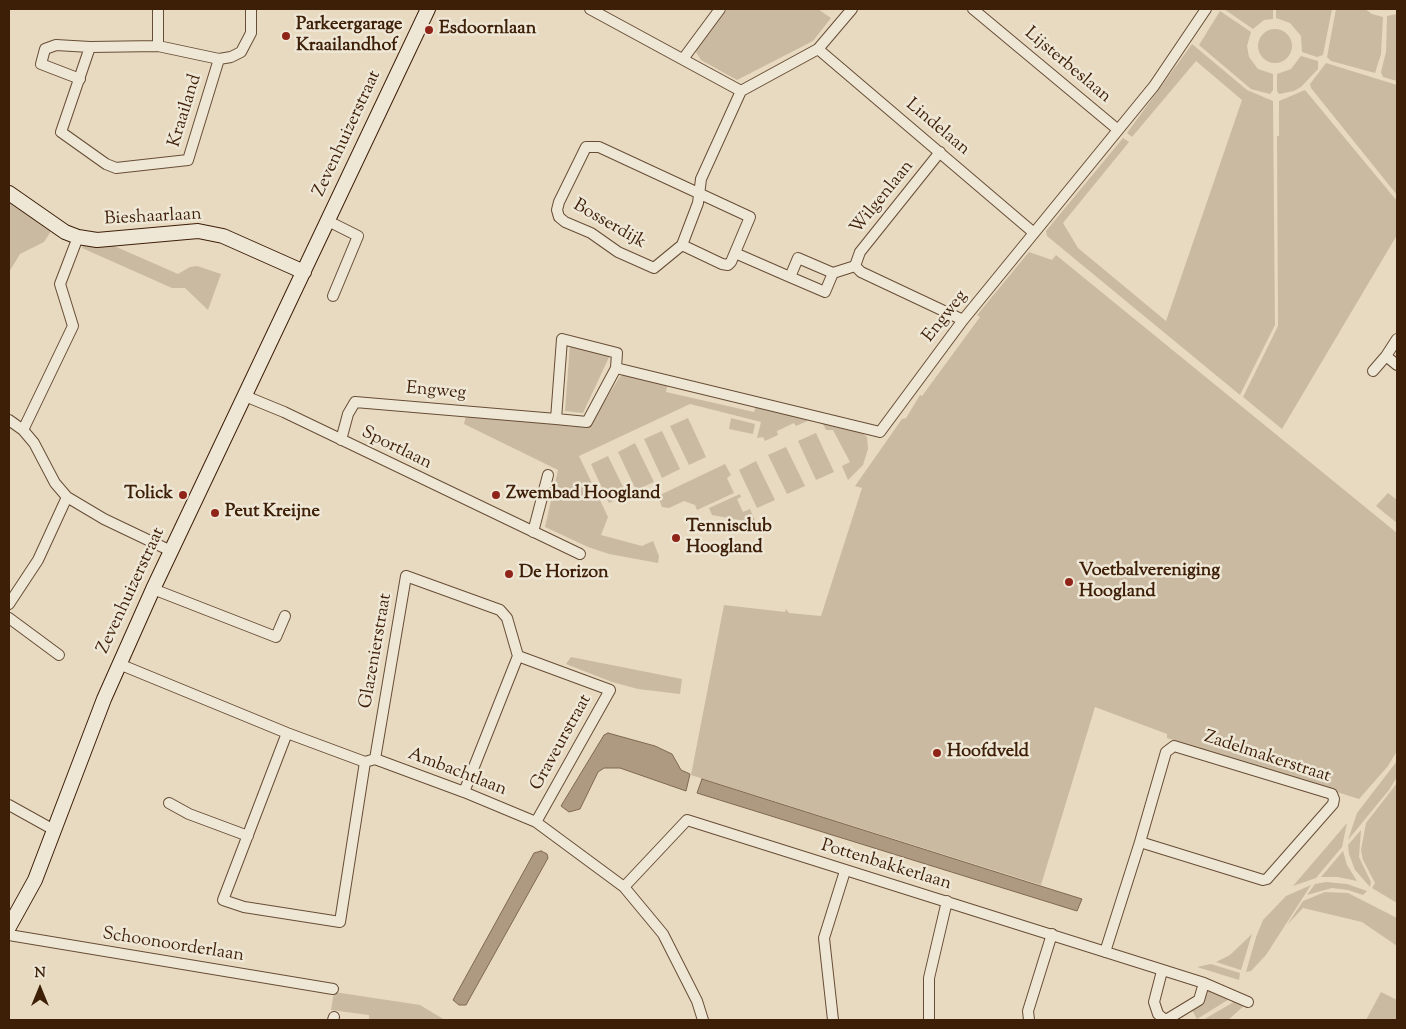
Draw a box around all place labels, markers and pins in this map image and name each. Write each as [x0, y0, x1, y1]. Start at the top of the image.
place label: Parkeergarage Kraailandhof [296, 15, 402, 58]
place label: Esdoornlaan [439, 19, 536, 41]
marker: Esdoornlaan [423, 24, 435, 36]
marker: Parkeergarage Kraailandhof [280, 30, 292, 42]
place label: Tolick [124, 484, 173, 506]
place label: Zwembad Hoogland [506, 484, 660, 506]
marker: Tolick [177, 489, 189, 501]
marker: Zwembad Hoogland [490, 489, 502, 501]
place label: Peut Kreijne [225, 502, 320, 524]
marker: Peut Kreijne [209, 507, 221, 519]
place label: Tennisclub Hoogland [686, 517, 772, 560]
marker: Tennisclub Hoogland [670, 532, 682, 544]
place label: Voetbalvereniging Hoogland [1079, 561, 1220, 604]
place label: De Horizon [519, 563, 609, 585]
marker: De Horizon [503, 568, 515, 580]
marker: Voetbalvereniging Hoogland [1063, 576, 1075, 588]
place label: Hoofdveld [947, 742, 1029, 764]
marker: Hoofdveld [931, 747, 943, 759]

